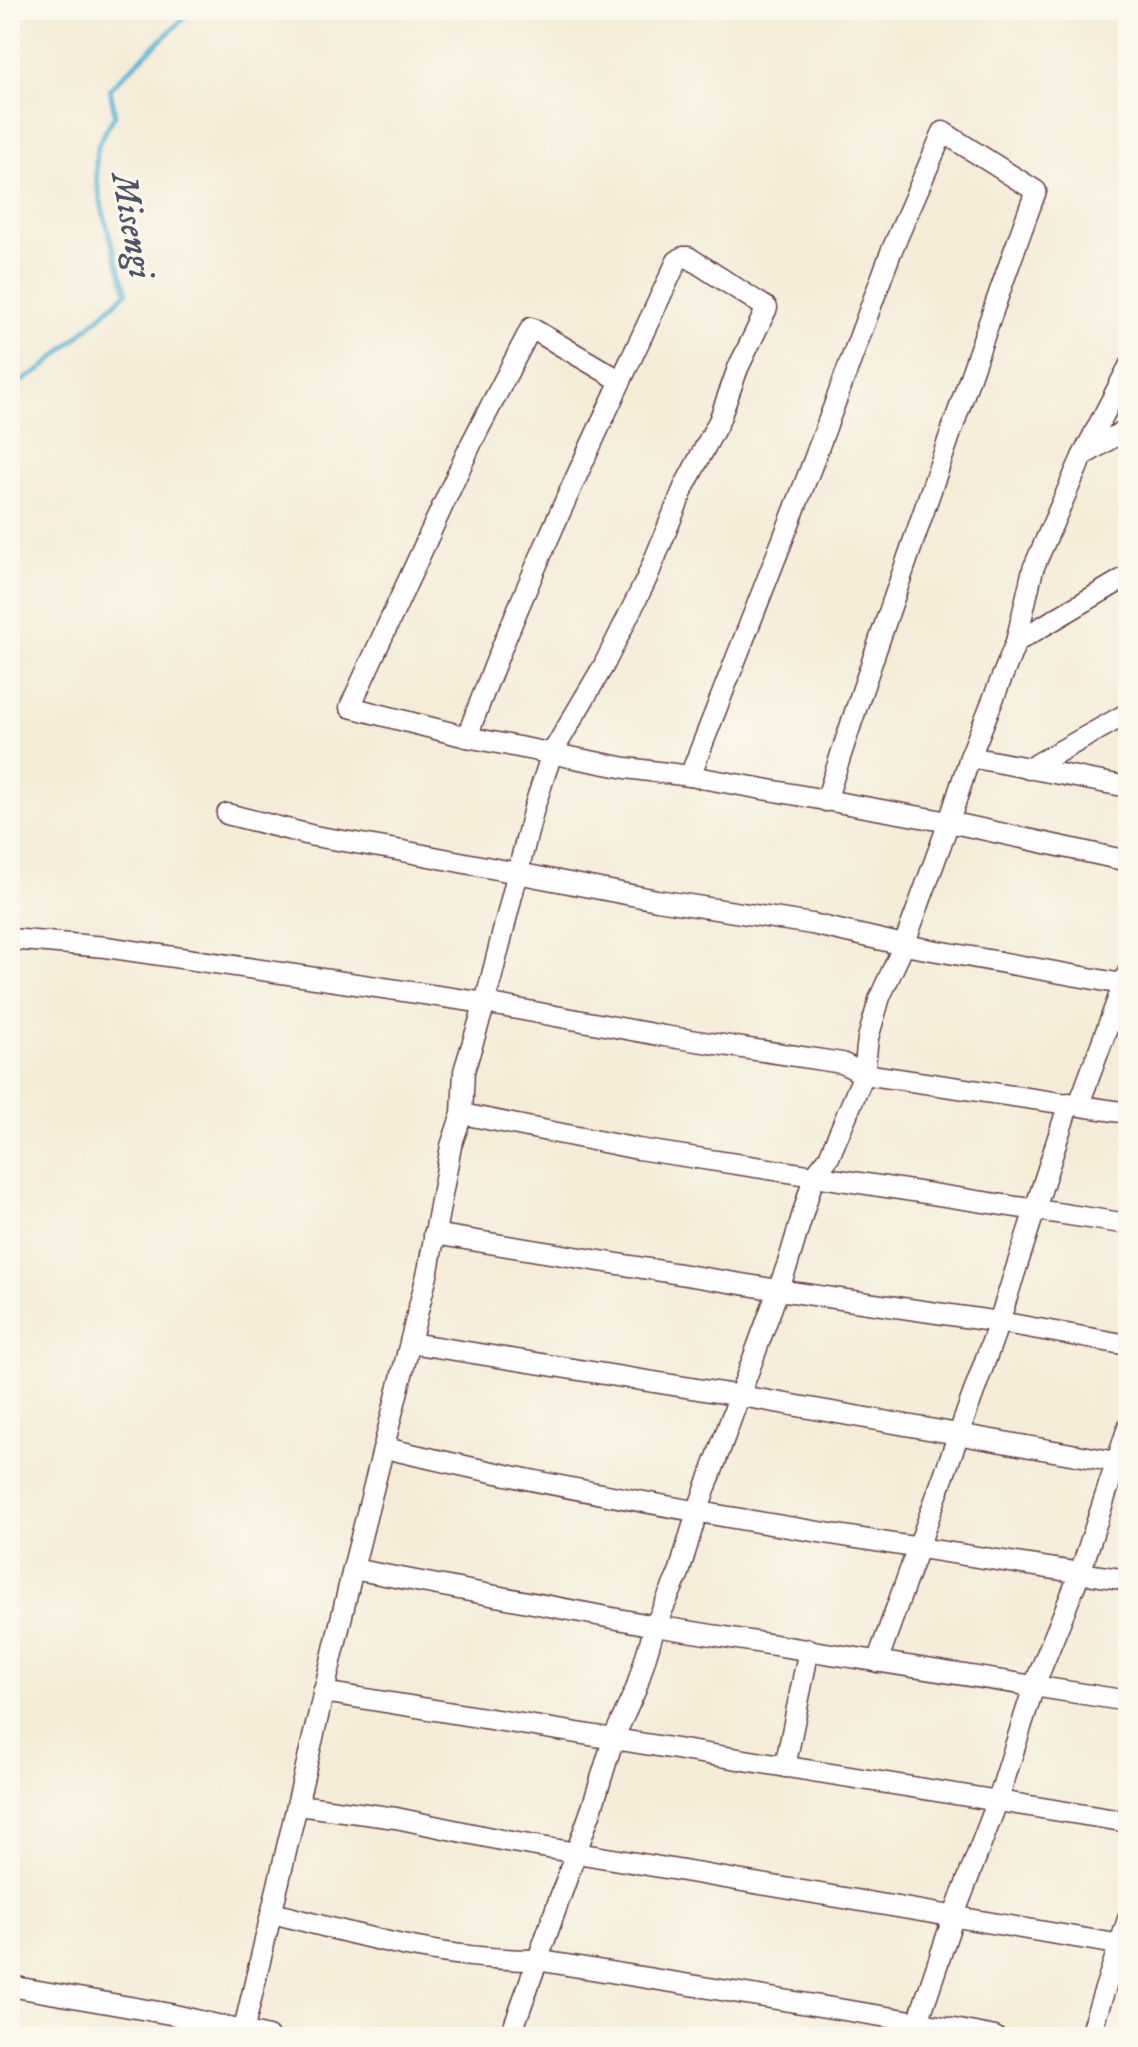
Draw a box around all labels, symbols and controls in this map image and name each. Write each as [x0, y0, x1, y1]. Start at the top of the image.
water label: Misengi [100, 166, 163, 284]

